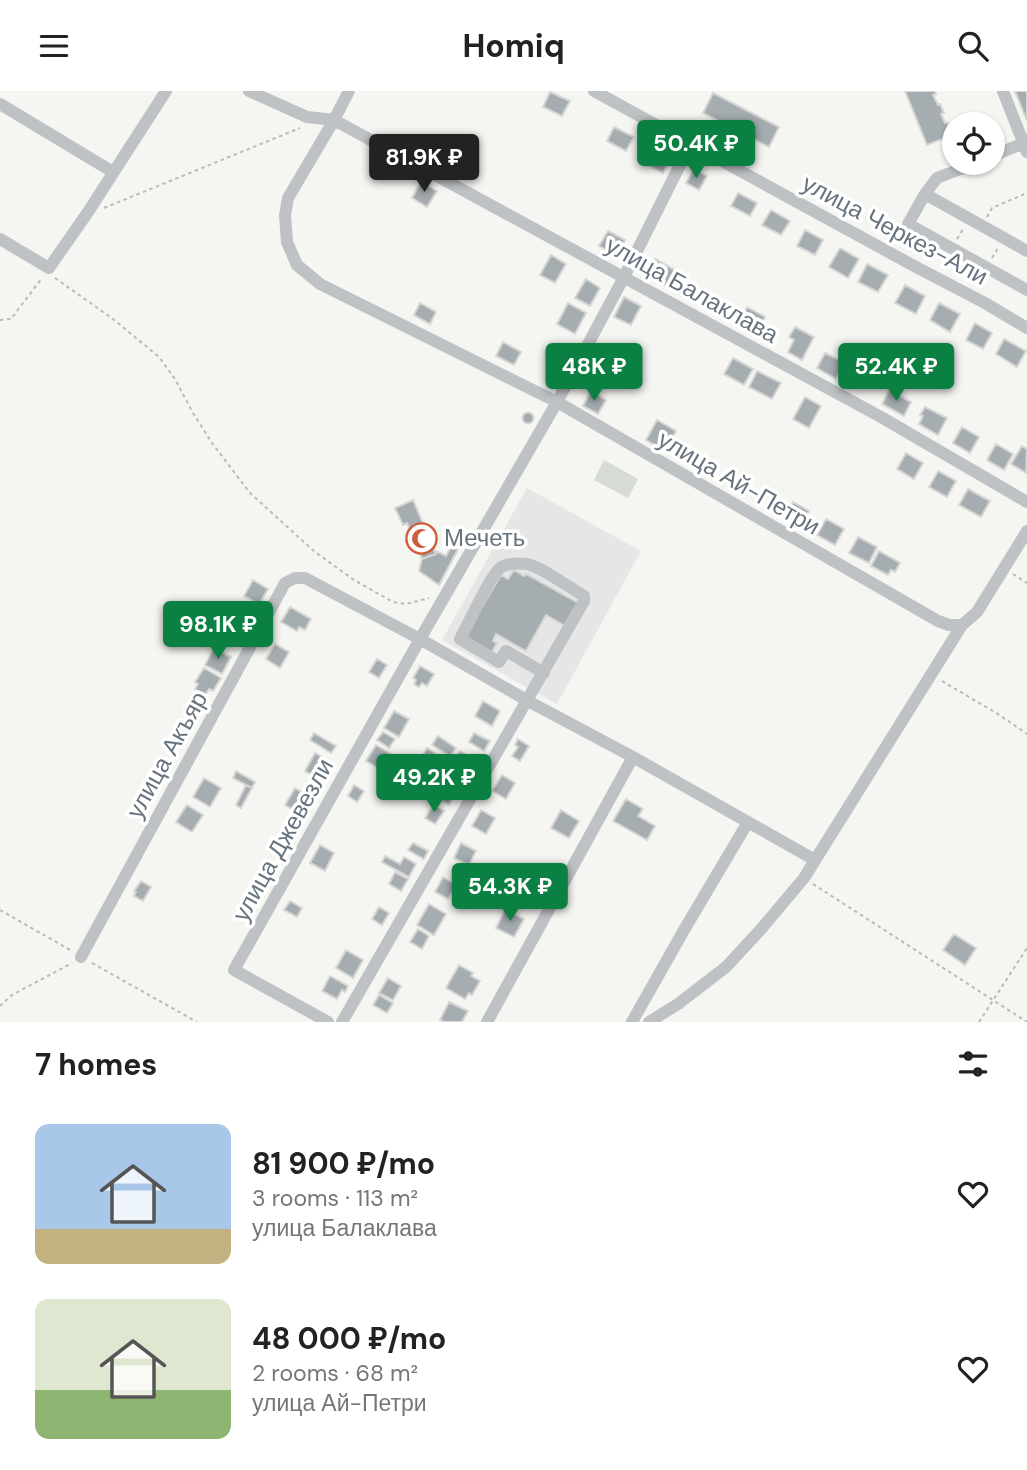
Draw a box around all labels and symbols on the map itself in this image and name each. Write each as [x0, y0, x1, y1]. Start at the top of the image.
pin: 50.4K ₽ [631, 120, 761, 180]
pin: 81.9K ₽ [359, 134, 489, 194]
street label: улица Черкез-Али [797, 168, 993, 292]
street label: улица Балаклава [600, 229, 785, 350]
pin: 48K ₽ [545, 343, 643, 403]
pin: 52.4K ₽ [831, 343, 961, 403]
street label: улица Ай-Петри [653, 424, 826, 542]
mosque icon: Мечеть [404, 521, 438, 555]
place label: Мечеть [444, 522, 525, 553]
pin: 98.1K ₽ [153, 601, 283, 661]
street label: улица Акъяр [119, 686, 214, 824]
street label: улица Джевезли [225, 753, 340, 927]
pin: 49.2K ₽ [369, 755, 499, 814]
pin: 54.3K ₽ [445, 863, 575, 923]

